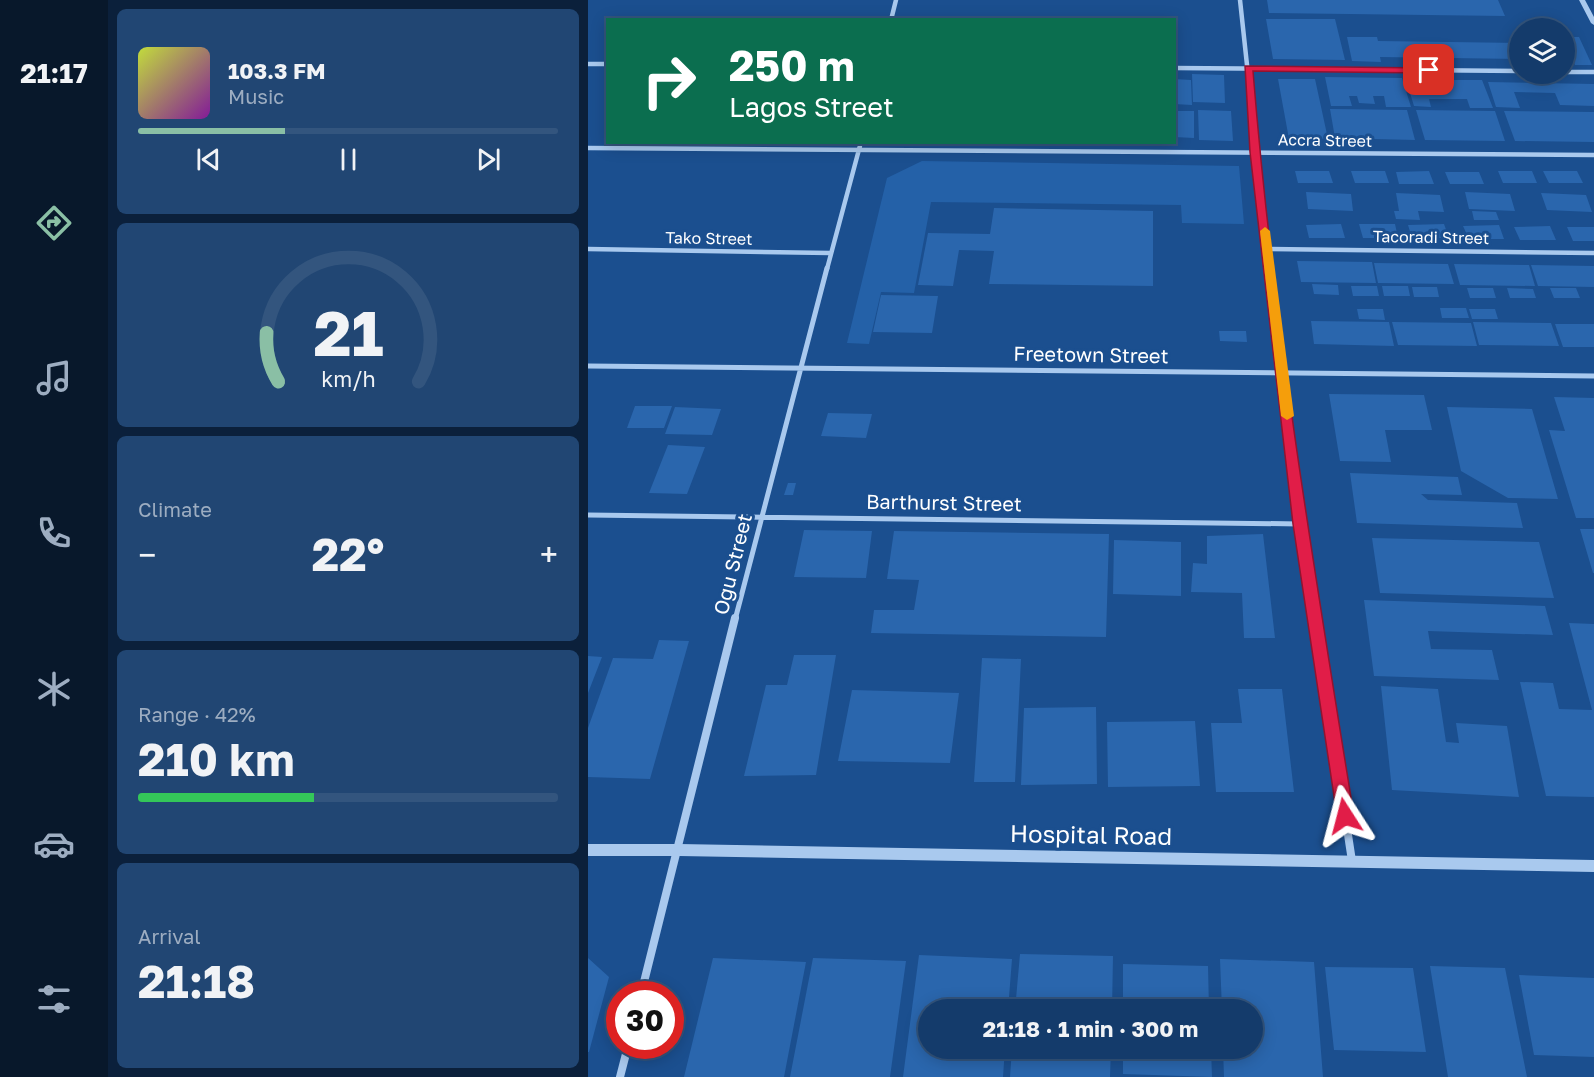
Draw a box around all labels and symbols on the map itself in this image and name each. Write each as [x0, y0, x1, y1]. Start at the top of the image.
pin [1403, 44, 1454, 95]
street label: Accra Street [1278, 129, 1372, 151]
street label: Tacoradi Street [1373, 226, 1489, 248]
street label: Tako Street [665, 227, 753, 249]
street label: Freetown Street [1013, 341, 1169, 367]
street label: Barthurst Street [866, 489, 1022, 515]
street label: Ogu Street [708, 511, 756, 617]
position arrow [1313, 784, 1377, 848]
street label: Hospital Road [1010, 818, 1172, 850]
speed limit sign: 30 [606, 981, 684, 1059]

